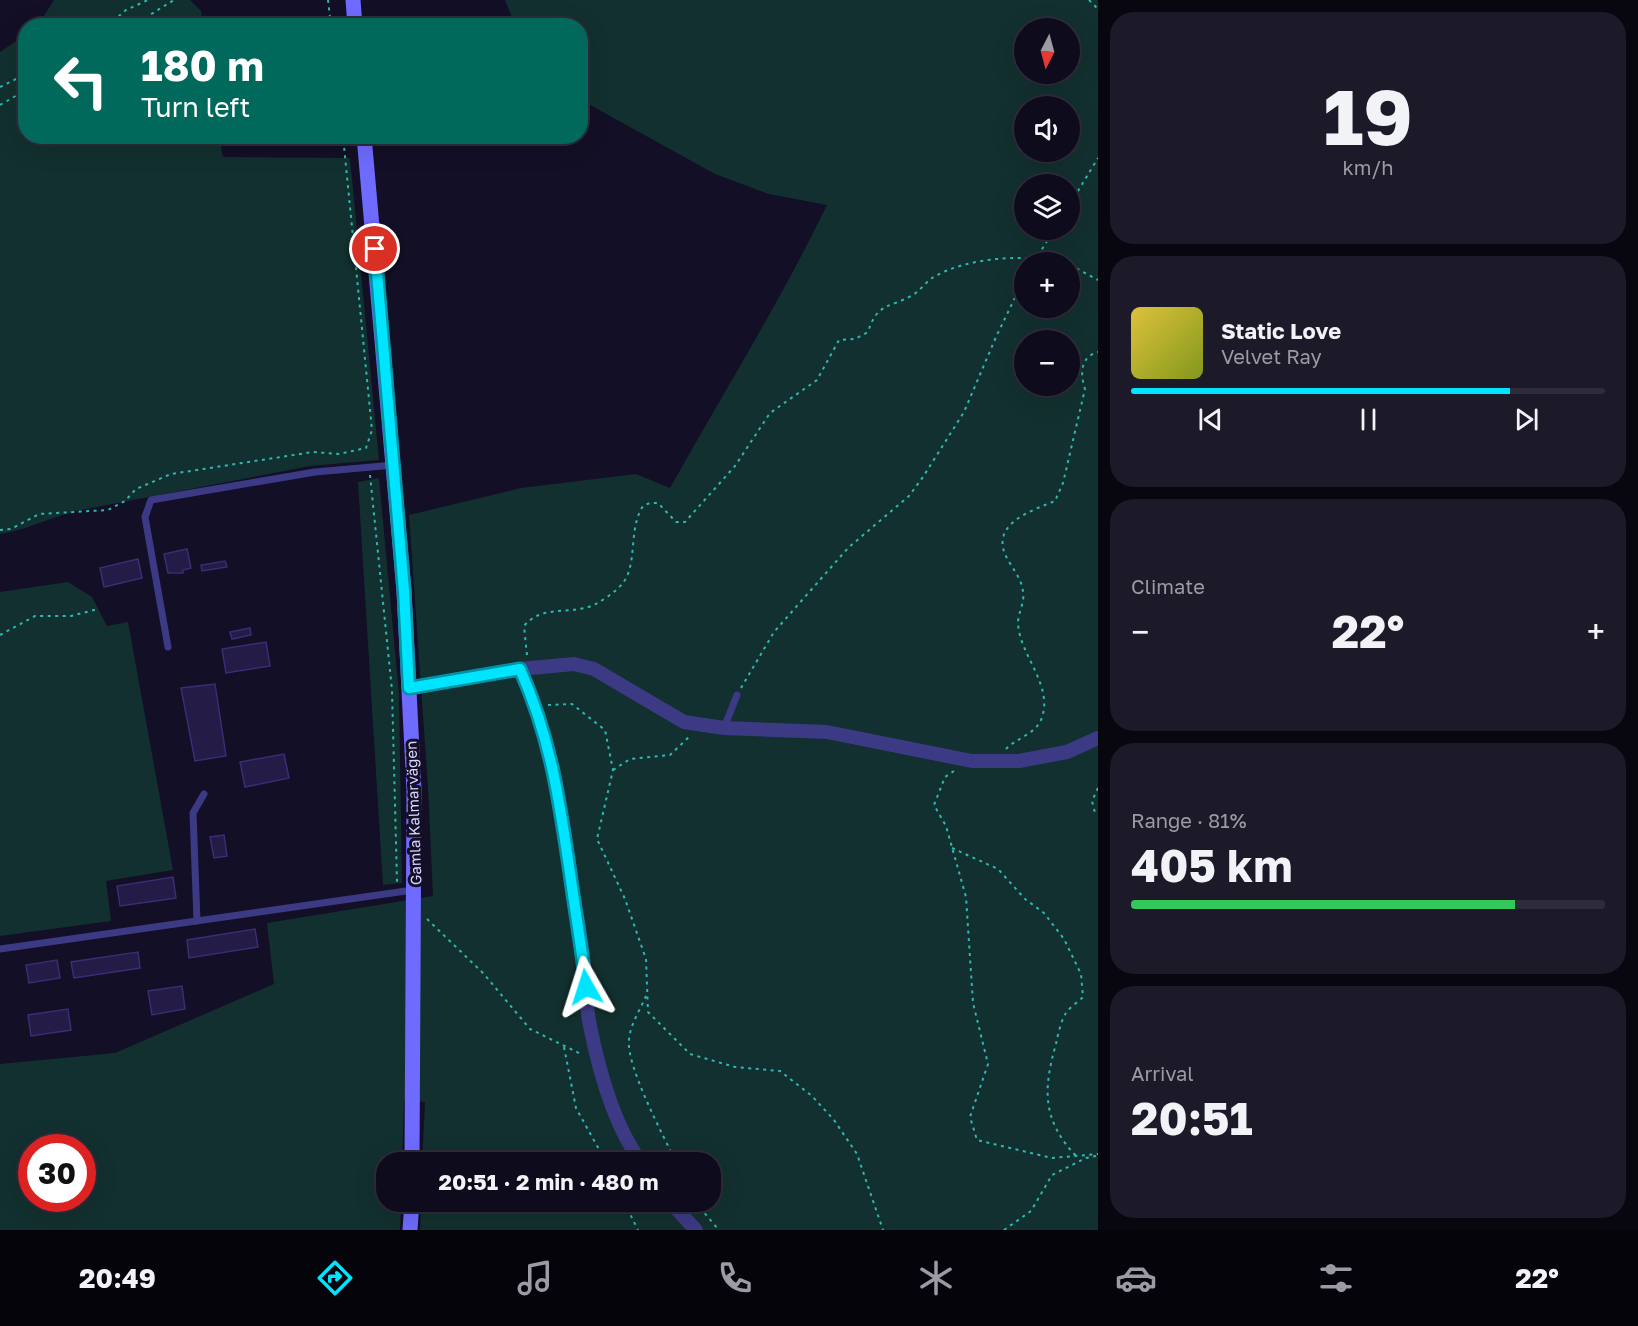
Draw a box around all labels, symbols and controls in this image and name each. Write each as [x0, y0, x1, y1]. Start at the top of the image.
north arrow [1014, 18, 1080, 84]
map controls [1014, 18, 1080, 396]
text: 180 m [141, 40, 264, 90]
icon: left [42, 42, 120, 120]
text: 19 [1323, 69, 1413, 162]
text: Turn left [141, 91, 250, 123]
button: sound [1014, 96, 1080, 162]
text: km/h [1343, 155, 1393, 179]
button: layers [1014, 174, 1080, 240]
pin [349, 223, 400, 274]
icon: arrive [358, 232, 391, 265]
button: + [1014, 252, 1080, 318]
text: Static Love [1221, 317, 1341, 344]
button: − [1014, 330, 1080, 396]
text: Velvet Ray [1221, 344, 1322, 368]
icon: previous [1194, 403, 1227, 436]
icon: pause [1352, 403, 1385, 436]
icon: next [1510, 403, 1543, 436]
text: Climate [1131, 574, 1205, 598]
text: 22° [1332, 604, 1404, 658]
text: − [1131, 612, 1149, 651]
text: + [1587, 612, 1605, 651]
street label: Gamla Kalmarvägen [401, 740, 425, 886]
text: Range · 81% [1131, 808, 1247, 832]
text: 405 km [1131, 838, 1293, 892]
position arrow [554, 955, 618, 1019]
text: Arrival [1131, 1061, 1194, 1085]
text: 20:51 [1131, 1091, 1253, 1145]
speed limit sign: 30 [18, 1134, 96, 1212]
text: 20:51 · 2 min · 480 m [439, 1168, 658, 1195]
icon: directions [314, 1257, 356, 1299]
icon: music [514, 1257, 556, 1299]
icon: phone [714, 1257, 756, 1299]
icon: climate [915, 1257, 957, 1299]
icon: car [1115, 1257, 1157, 1299]
icon: filters [1315, 1257, 1357, 1299]
text: 20:49 [79, 1262, 156, 1294]
text: 22° [1515, 1262, 1559, 1294]

